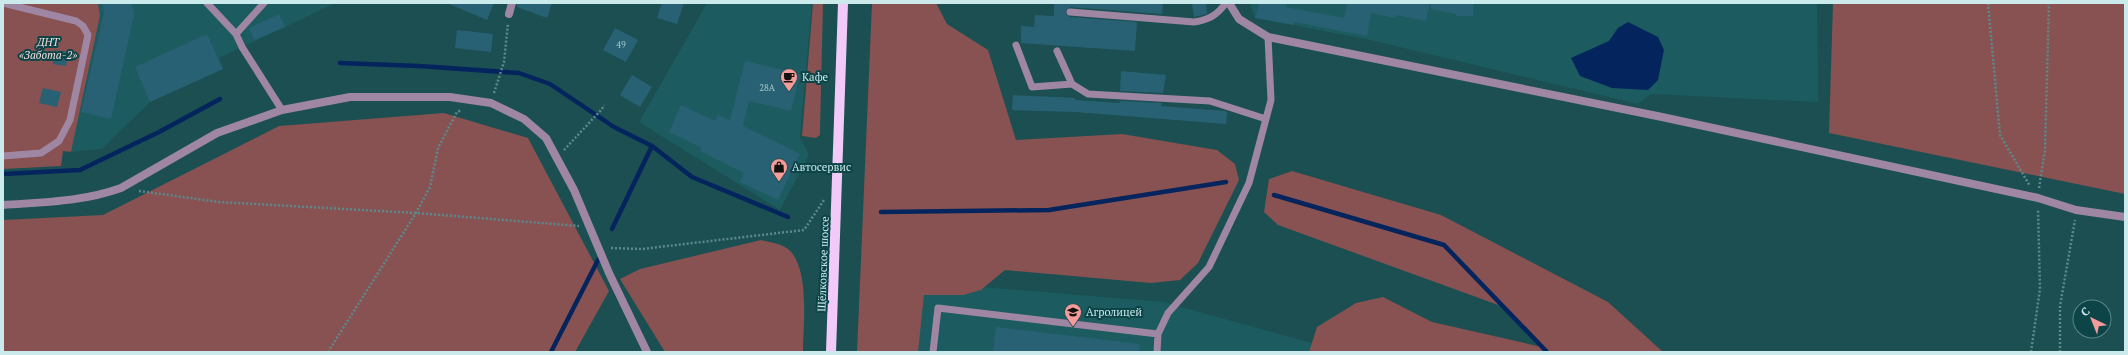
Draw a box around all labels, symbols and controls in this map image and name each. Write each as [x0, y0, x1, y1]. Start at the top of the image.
park label: ДНТ «Забота-2» [19, 35, 77, 62]
house number: 49 [616, 39, 626, 51]
cafe icon: Кафе [779, 67, 799, 92]
place label: Кафе [802, 70, 829, 84]
house number: 28А [759, 82, 776, 94]
shop icon: Автосервис [769, 157, 789, 182]
place label: Автосервис [792, 160, 851, 174]
street label: Щёлковское шоссе [814, 216, 832, 312]
north arrow [2072, 299, 2112, 339]
school or university icon: Агролицей [1063, 302, 1083, 327]
text: С [2078, 304, 2093, 319]
place label: Агролицей [1086, 305, 1142, 319]

